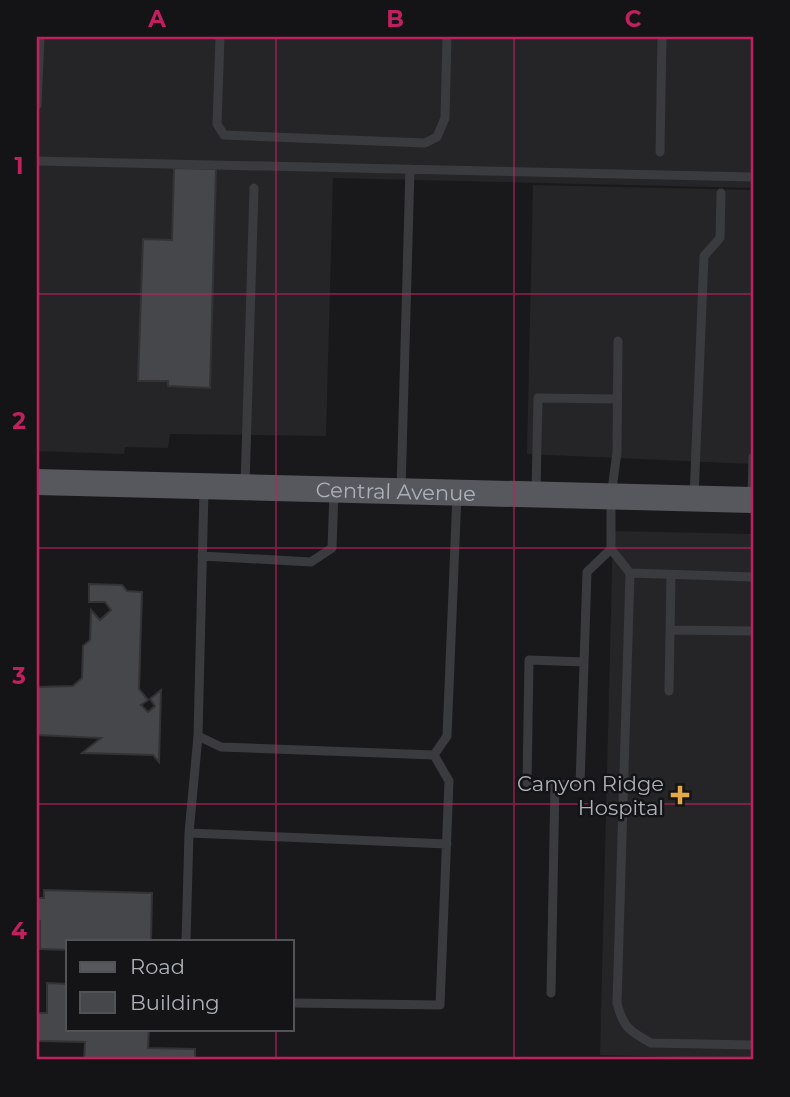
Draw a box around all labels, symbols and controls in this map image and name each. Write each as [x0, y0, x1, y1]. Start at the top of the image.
text: A [147, 5, 166, 33]
text: B [386, 5, 404, 33]
text: C [625, 5, 642, 33]
text: 1 [14, 152, 24, 180]
text: 2 [12, 407, 26, 435]
street label: Central Avenue [315, 477, 476, 506]
text: 3 [11, 662, 26, 690]
place label: Canyon Ridge Hospital [517, 771, 664, 820]
marker: Canyon Ridge Hospital [670, 785, 690, 805]
text: 4 [11, 917, 27, 945]
legend [66, 940, 294, 1030]
text: Road [130, 954, 185, 979]
text: Building [130, 990, 220, 1015]

